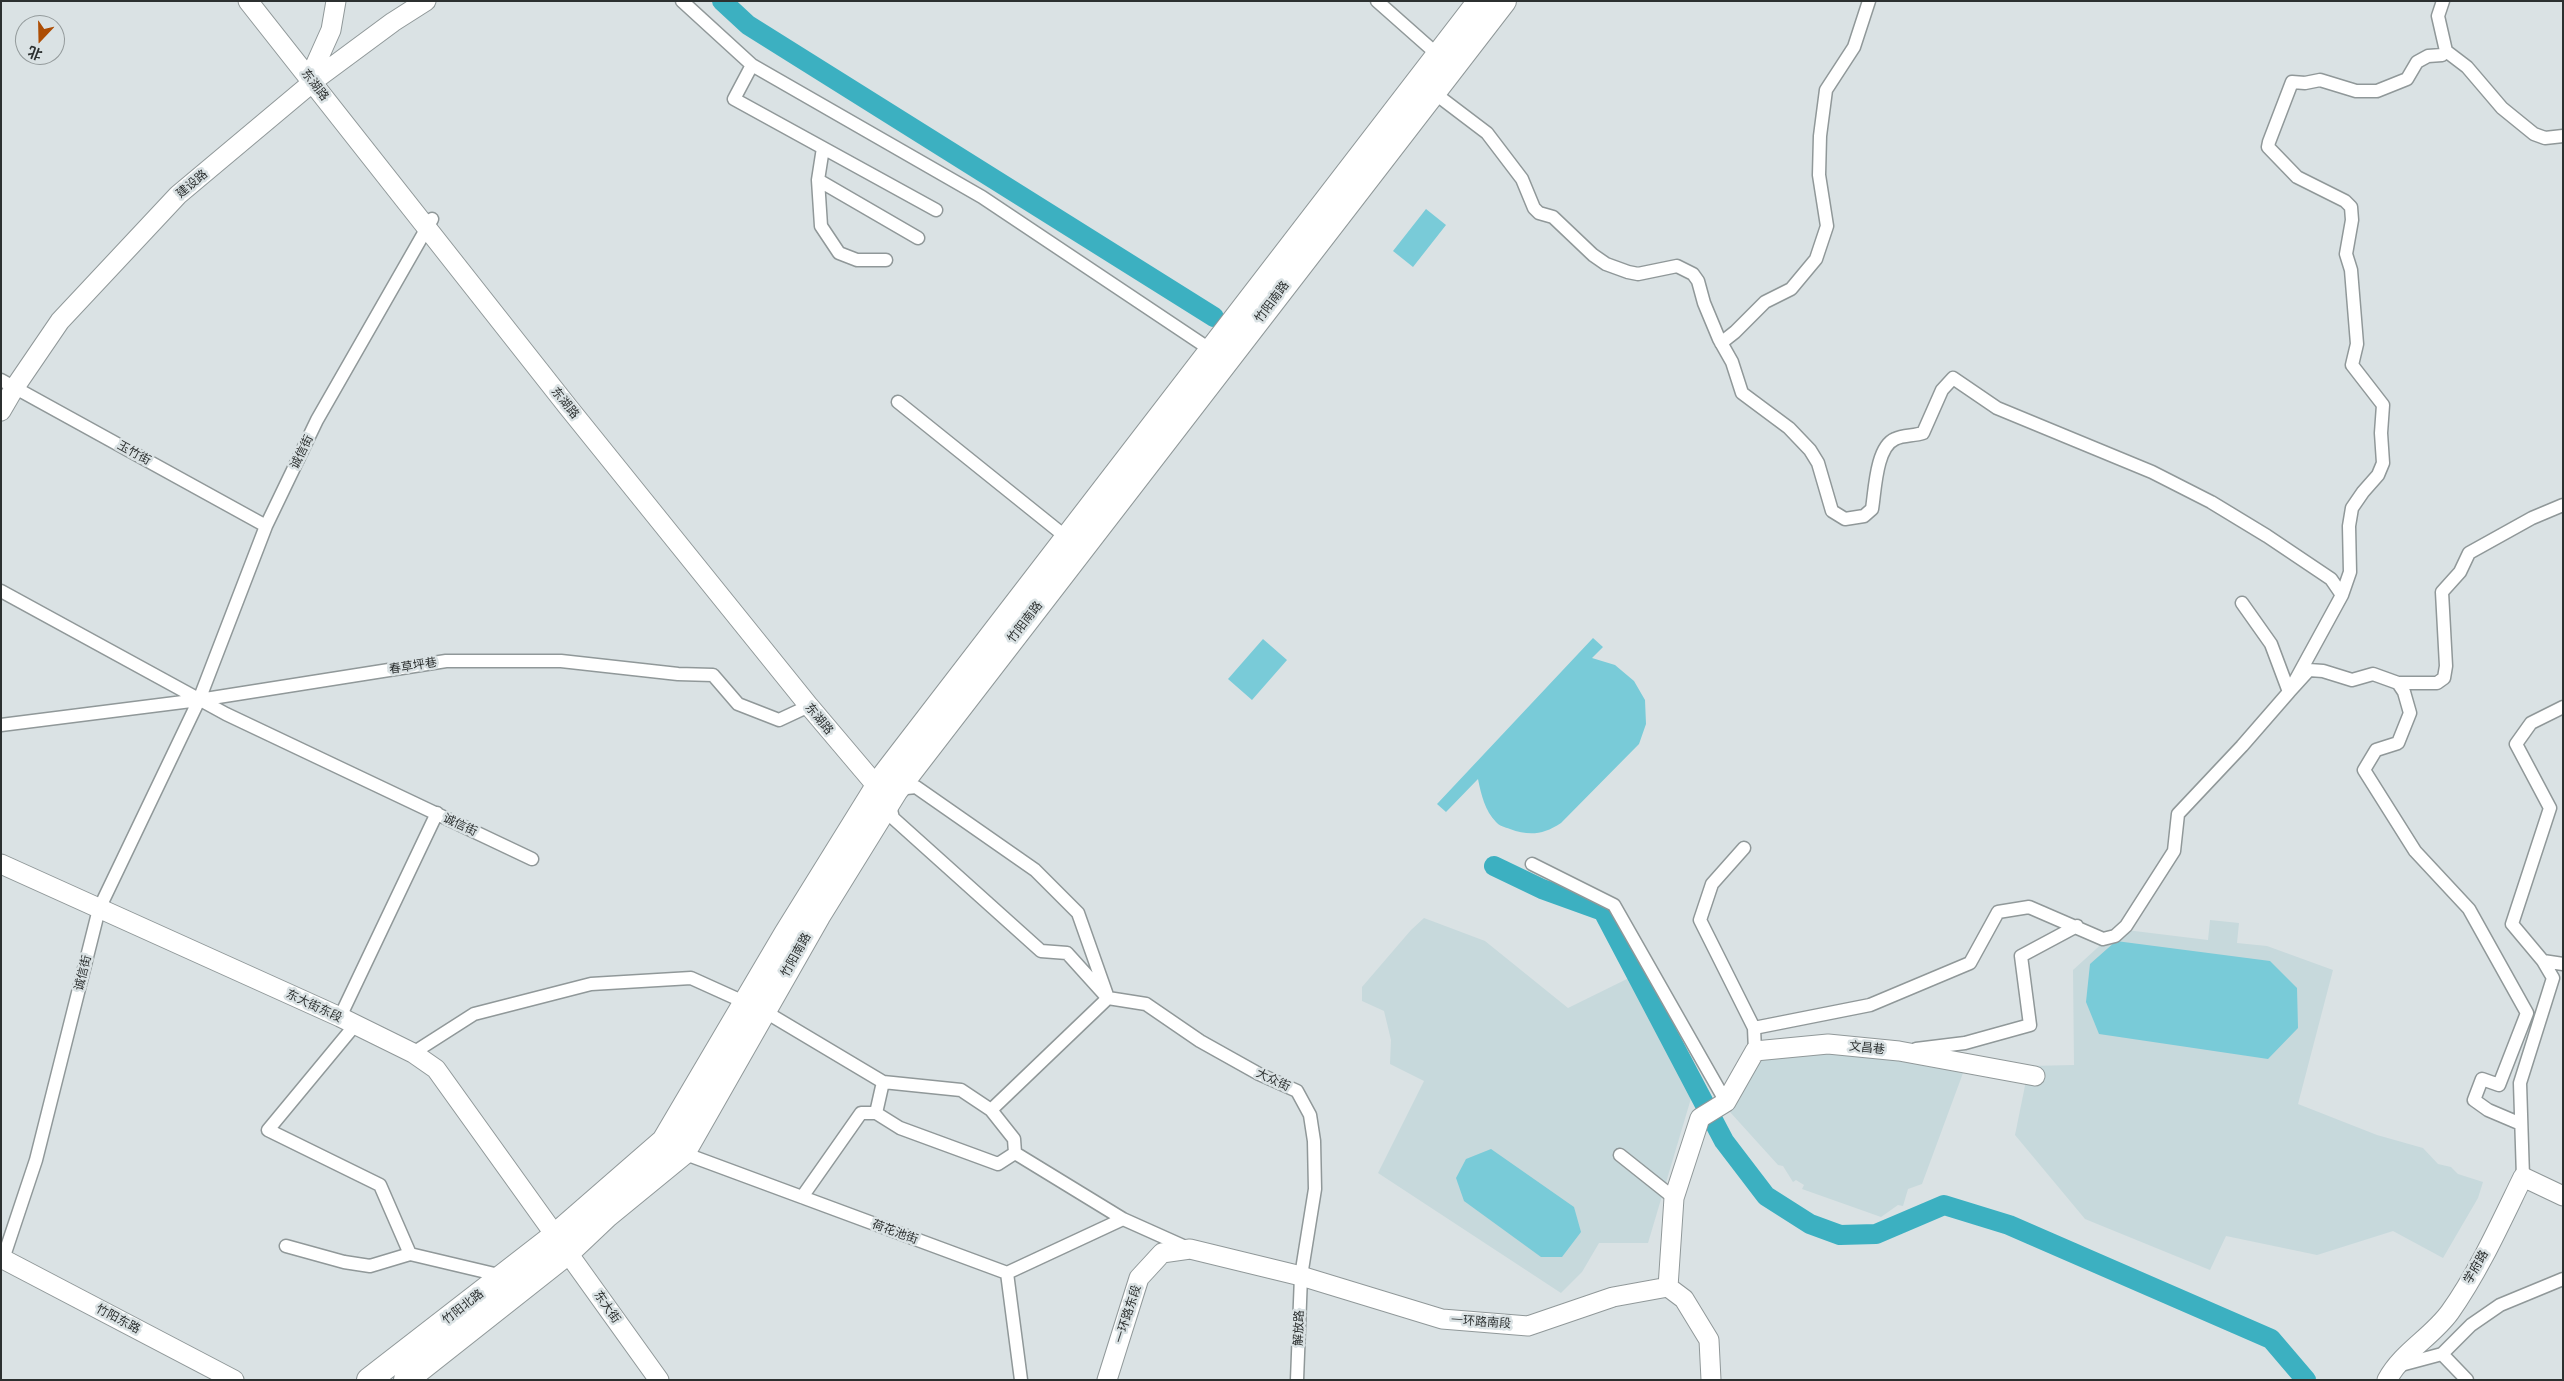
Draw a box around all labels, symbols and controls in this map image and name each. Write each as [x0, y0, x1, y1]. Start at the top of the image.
north arrow [15, 15, 65, 65]
text: 北 [26, 43, 44, 63]
street label: 东湖路 [298, 66, 332, 104]
street label: 建设路 [174, 167, 210, 201]
street label: 竹阳南路 [1252, 278, 1292, 326]
street label: 东湖路 [548, 384, 582, 422]
street label: 诚信街 [288, 433, 316, 471]
street label: 玉竹街 [115, 438, 153, 468]
street label: 竹阳南路 [1005, 599, 1045, 645]
street label: 春草坪巷 [388, 655, 438, 677]
street label: 东湖路 [802, 701, 836, 737]
street label: 诚信街 [441, 811, 479, 839]
street label: 竹阳南路 [778, 931, 814, 979]
street label: 诚信街 [72, 954, 94, 992]
street label: 东大街东段 [284, 987, 344, 1025]
street label: 文昌巷 [1848, 1039, 1886, 1057]
street label: 大众街 [1254, 1066, 1292, 1094]
street label: 荷花池街 [870, 1217, 920, 1247]
street label: 学府路 [2461, 1248, 2491, 1286]
street label: 一环路东段 [1112, 1283, 1144, 1345]
street label: 竹阳北路 [440, 1287, 486, 1327]
street label: 东大街 [591, 1288, 623, 1326]
street label: 竹阳东路 [93, 1301, 143, 1337]
street label: 解放路 [1291, 1310, 1307, 1346]
street label: 一环路南段 [1451, 1313, 1511, 1331]

